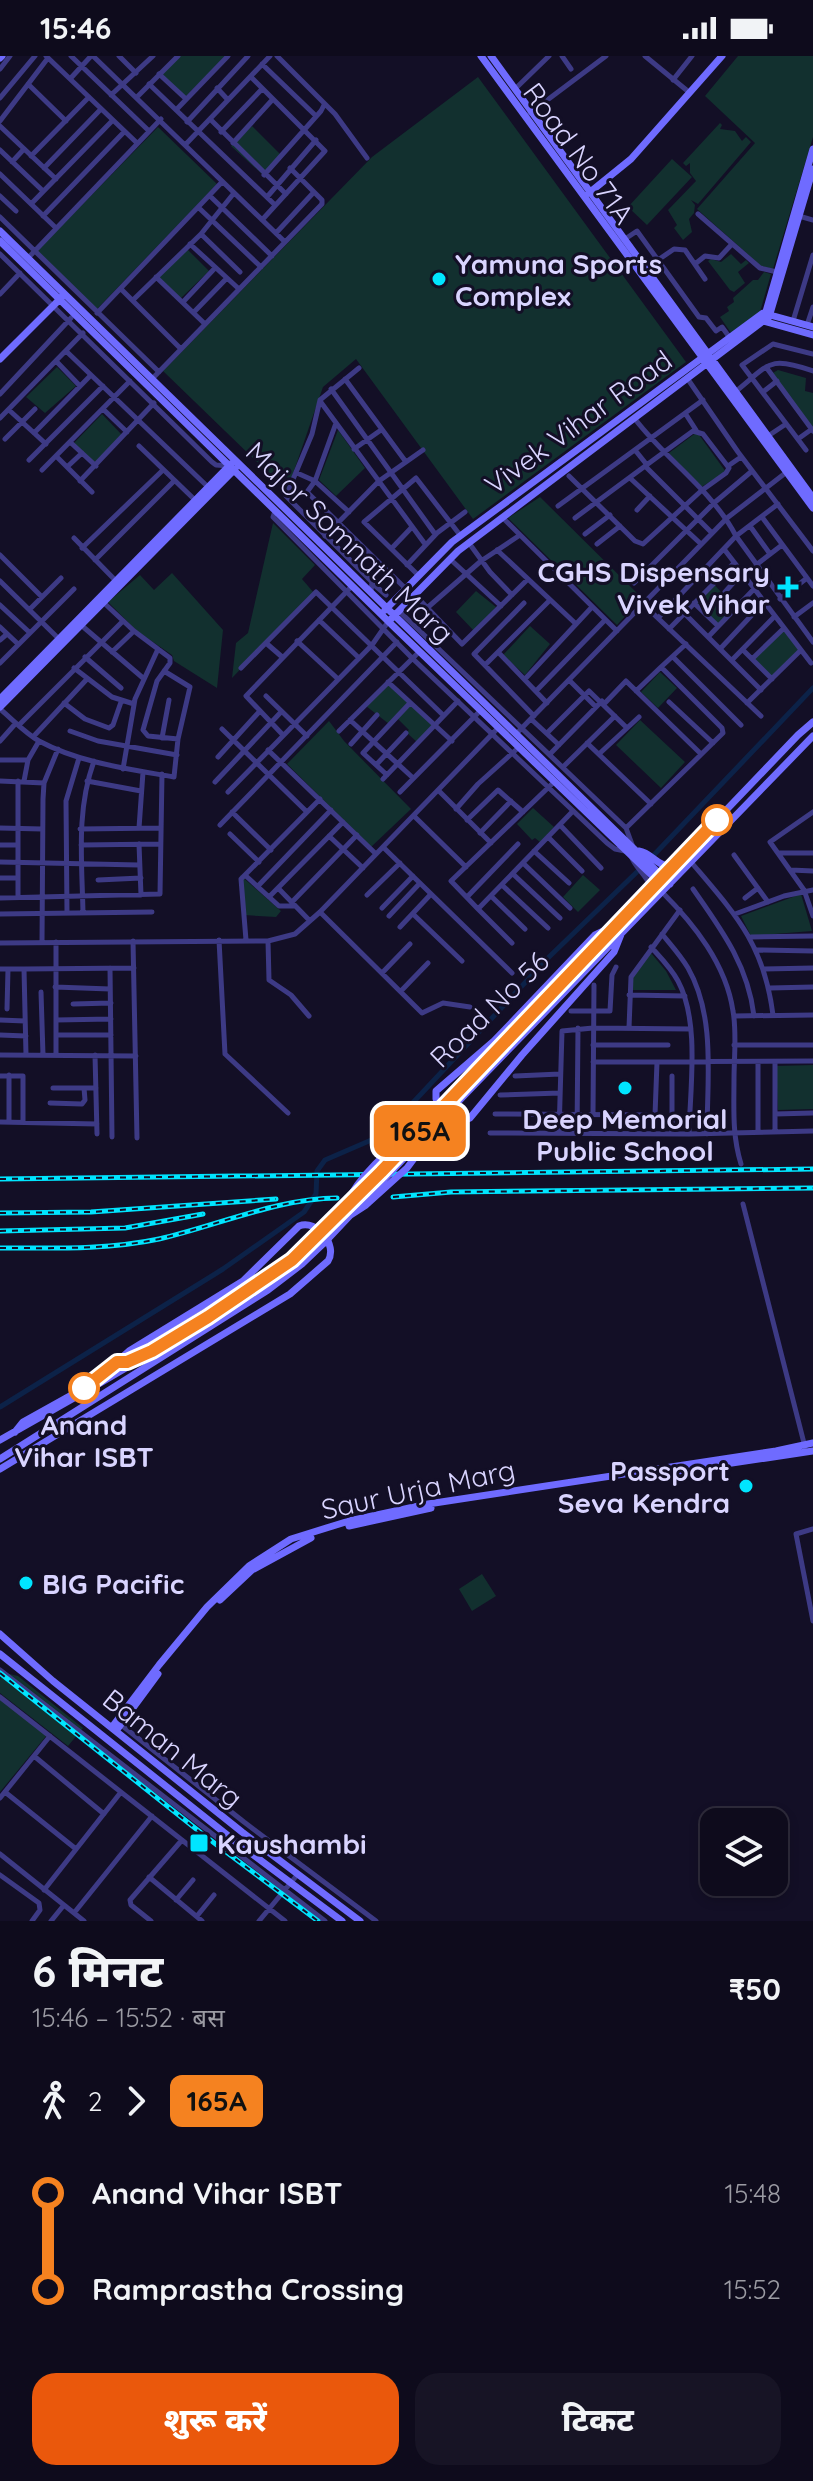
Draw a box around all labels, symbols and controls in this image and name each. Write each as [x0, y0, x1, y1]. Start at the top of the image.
text: 15:46 [40, 9, 111, 47]
street label: Road No 71A [516, 75, 642, 231]
place label: Yamuna Sports Complex [455, 246, 662, 313]
marker: Yamuna Sports Complex [430, 270, 448, 288]
street label: Vivek Vihar Road [477, 342, 679, 502]
street label: Major Somnath Marg [239, 434, 461, 650]
place label: CGHS Dispensary Vivek Vihar [537, 554, 770, 621]
marker: CGHS Dispensary Vivek Vihar [777, 576, 799, 598]
unlabelled marker [702, 805, 732, 835]
street label: Road No 56 [422, 943, 556, 1075]
marker: Deep Memorial Public School [616, 1079, 634, 1097]
place label: Deep Memorial Public School [522, 1101, 728, 1168]
line badge: 165A [364, 1105, 476, 1157]
text: 165A [390, 1113, 450, 1148]
marker: Anand Vihar ISBT [69, 1373, 99, 1403]
place label: Anand Vihar ISBT [14, 1407, 154, 1474]
street label: Saur Urja Marg [318, 1451, 518, 1527]
place label: Passport Seva Kendra [558, 1453, 730, 1520]
marker: Passport Seva Kendra [737, 1477, 755, 1495]
place label: BIG Pacific [42, 1566, 184, 1601]
marker: BIG Pacific [17, 1574, 35, 1592]
street label: Baman Marg [96, 1681, 250, 1815]
map controls [700, 1808, 788, 1896]
button: layers [700, 1808, 788, 1896]
place label: Kaushambi [217, 1826, 367, 1861]
marker: Kaushambi [188, 1832, 210, 1854]
text: 6 मिनट [32, 1943, 163, 1998]
text: ₹50 [729, 1970, 781, 2008]
text: 15:46 – 15:52 · बस [32, 2001, 225, 2034]
icon: walk [32, 2079, 76, 2123]
icon: forward [114, 2079, 158, 2123]
text: 165A [186, 2083, 247, 2118]
text: 2 [88, 2085, 102, 2118]
text: Anand Vihar ISBT [92, 2174, 342, 2212]
text: 15:48 [725, 2177, 781, 2210]
text: Ramprastha Crossing [92, 2270, 404, 2308]
text: 15:52 [724, 2273, 781, 2306]
button: शुरू करें [32, 2373, 399, 2465]
button: टिकट [415, 2373, 781, 2465]

